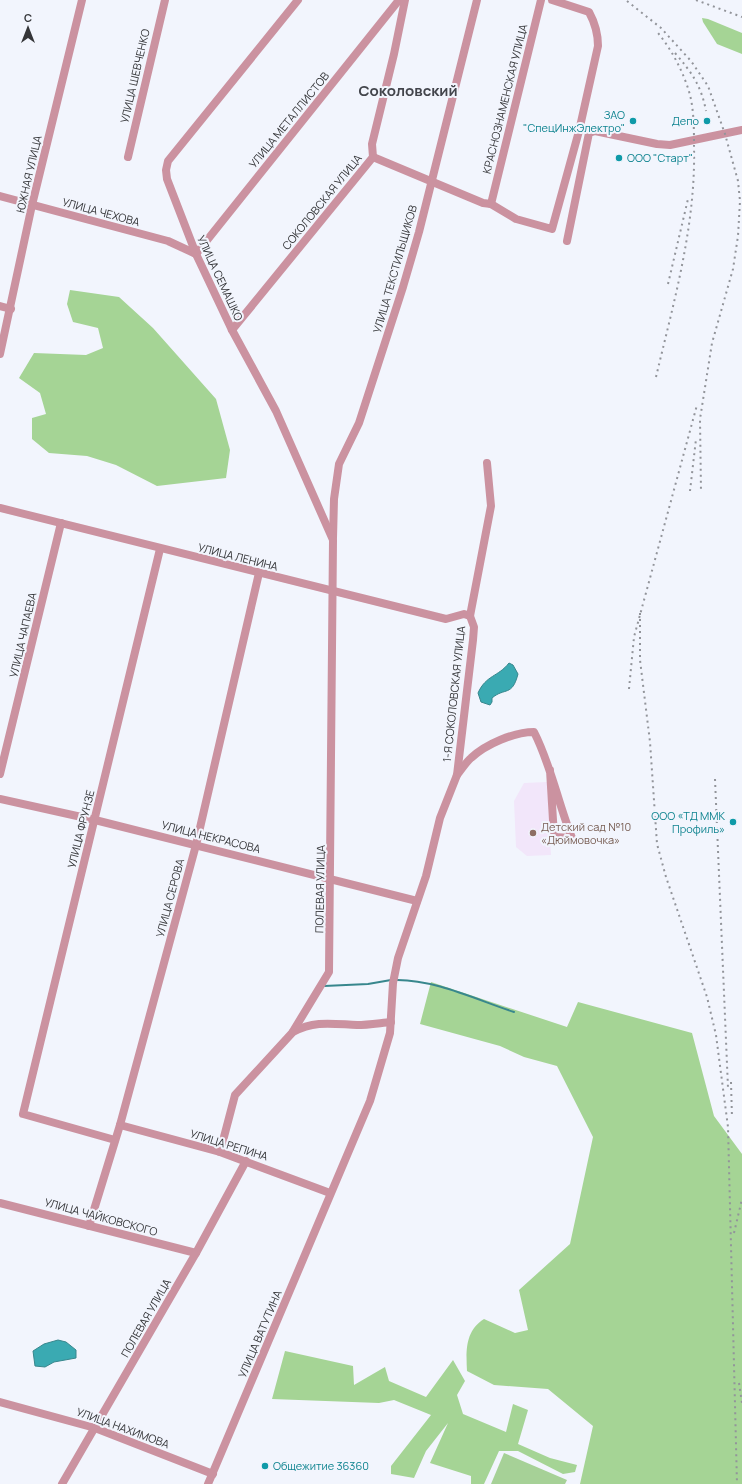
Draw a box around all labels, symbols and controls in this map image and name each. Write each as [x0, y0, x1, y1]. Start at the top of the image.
north arrow [8, 8, 48, 48]
text: С [24, 10, 32, 25]
street label: КРАСНОЗНАМЕНСКАЯ УЛИЦА [479, 22, 530, 175]
street label: УЛИЦА ШЕВЧЕНКО [116, 27, 153, 125]
street label: УЛИЦА МЕТАЛЛИСТОВ [245, 68, 332, 171]
district label: Соколовский [358, 80, 458, 101]
place label: ЗАО "СпецИнжЭлектро" [523, 107, 625, 135]
place label: Депо [672, 113, 699, 128]
marker: ЗАО "СпецИнжЭлектро" [628, 116, 638, 126]
marker: Депо [702, 116, 712, 126]
street label: ЮЖНАЯ УЛИЦА [12, 134, 45, 214]
place label: ООО "Старт" [627, 150, 693, 165]
street label: СОКОЛОВСКАЯ УЛИЦА [278, 151, 365, 253]
marker: ООО "Старт" [614, 153, 624, 163]
street label: УЛИЦА ЧЕХОВА [61, 194, 142, 229]
street label: УЛИЦА ТЕКСТИЛЬЩИКОВ [369, 203, 420, 335]
street label: УЛИЦА СЕМАШКО [194, 233, 247, 323]
street label: УЛИЦА ЛЕНИНА [197, 539, 280, 574]
street label: УЛИЦА ЧАПАЕВА [5, 591, 40, 679]
street label: 1-Я СОКОЛОВСКАЯ УЛИЦА [439, 625, 468, 763]
street label: УЛИЦА ФРУНЗЕ [64, 788, 97, 870]
place label: ООО «ТД ММК Профиль» [651, 808, 725, 836]
street label: УЛИЦА НЕКРАСОВА [160, 817, 262, 856]
marker: ООО «ТД ММК Профиль» [728, 817, 738, 827]
place label: Детский сад №10 «Дюймовочка» [541, 819, 631, 847]
marker: Детский сад №10 «Дюймовочка» [528, 828, 538, 838]
street label: ПОЛЕВАЯ УЛИЦА [311, 845, 328, 933]
street label: УЛИЦА СЕРОВА [152, 857, 187, 939]
street label: УЛИЦА РЕПИНА [188, 1126, 270, 1164]
street label: УЛИЦА ЧАЙКОВСКОГО [43, 1194, 159, 1239]
street label: ПОЛЕВАЯ УЛИЦА [117, 1276, 174, 1360]
street label: УЛИЦА ВАТУТИНА [234, 1288, 285, 1380]
street label: УЛИЦА НАХИМОВА [75, 1404, 172, 1451]
place label: Общежитие 36360 [273, 1458, 369, 1473]
marker: Общежитие 36360 [260, 1461, 270, 1471]

